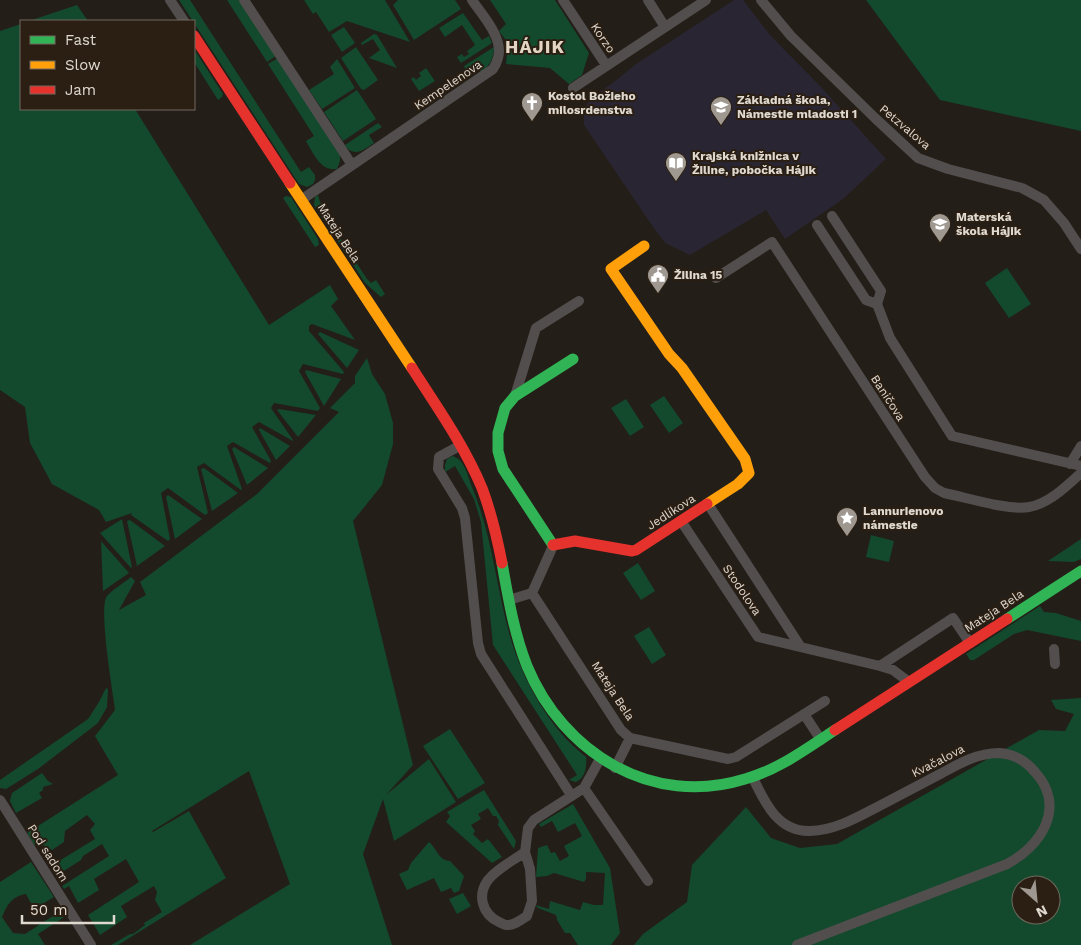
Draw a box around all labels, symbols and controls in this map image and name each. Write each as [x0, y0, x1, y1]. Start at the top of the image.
legend [20, 20, 195, 110]
street label: Korzo [588, 20, 618, 56]
text: Fast [65, 31, 97, 49]
district label: HÁJIK [505, 36, 565, 57]
text: Slow [65, 56, 101, 74]
street label: Kempelenova [412, 57, 485, 113]
text: Jam [65, 81, 96, 99]
place label: Kostol Božieho milosrdenstva [548, 89, 636, 117]
church icon: Kostol Božieho milosrdenstva [520, 91, 544, 122]
place label: Základná škola, Námestie mladosti 1 [737, 93, 857, 121]
school or university icon: Základná škola, Námestie mladosti 1 [709, 95, 733, 126]
street label: Petzvalova [877, 102, 933, 152]
place label: Krajská knižnica v Žiline, pobočka Hájik [692, 149, 817, 177]
library icon: Krajská knižnica v Žiline, pobočka Hájik [664, 151, 688, 182]
street label: Mateja Bela [315, 201, 363, 265]
place label: Materská škola Hájik [956, 210, 1022, 238]
school or university icon: Materská škola Hájik [928, 212, 952, 243]
public building icon: Žilina 15 [646, 263, 670, 294]
place label: Žilina 15 [674, 268, 722, 282]
street label: Baničova [868, 372, 908, 424]
street label: Jedlíkova [644, 491, 698, 533]
place label: Lannurienovo námestie [863, 504, 943, 532]
place icon: Lannurienovo námestie [835, 506, 859, 537]
street label: Stodolova [720, 562, 764, 618]
street label: Mateja Bela [962, 587, 1026, 635]
street label: Mateja Bela [589, 659, 637, 723]
street label: Kvačalova [909, 742, 967, 780]
street label: Pod sadom [25, 822, 71, 884]
north arrow [1011, 875, 1061, 925]
scale bar [22, 892, 115, 924]
text: 50 m [30, 901, 67, 919]
text: N [1034, 902, 1050, 921]

